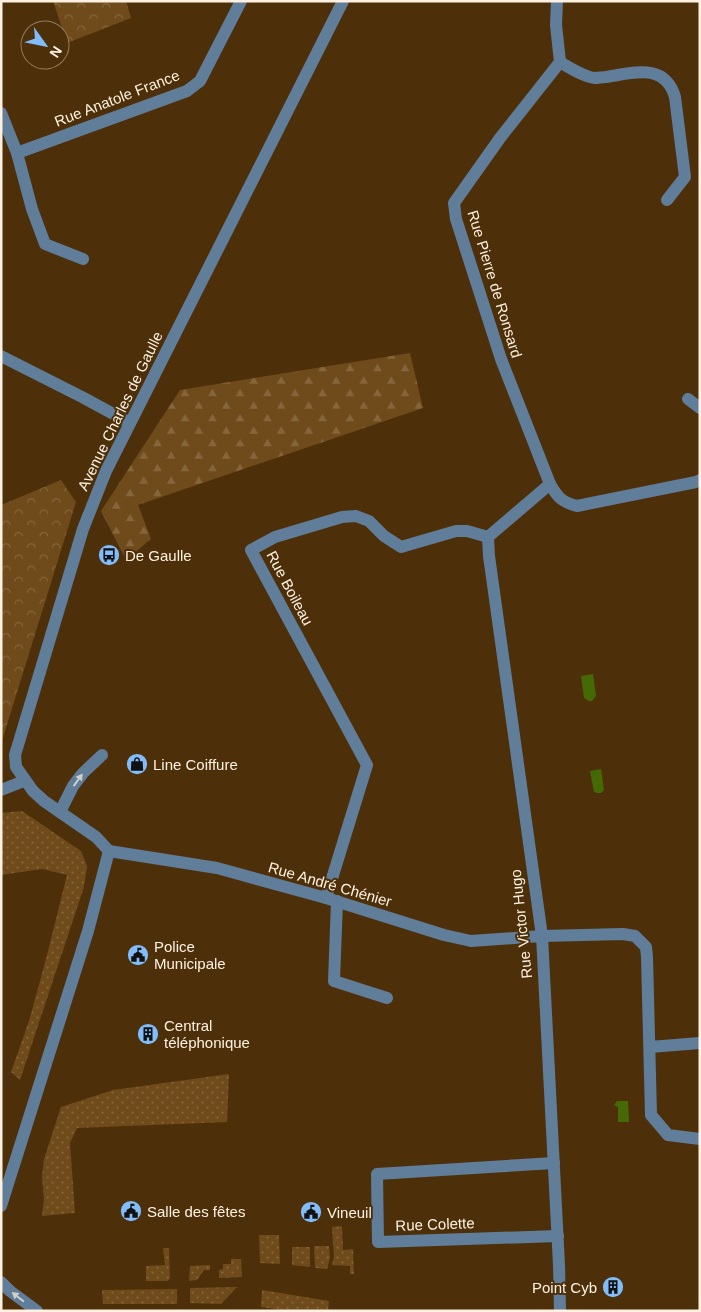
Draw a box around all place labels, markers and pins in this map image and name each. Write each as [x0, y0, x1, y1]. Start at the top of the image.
bus stop icon: De Gaulle [97, 543, 121, 567]
place label: De Gaulle [125, 547, 192, 564]
shop icon: Line Coiffure [125, 752, 149, 776]
place label: Line Coiffure [153, 756, 238, 773]
place label: Police Municipale [154, 938, 226, 972]
public building icon: Police Municipale [126, 943, 150, 967]
place label: Central téléphonique [164, 1017, 250, 1051]
building icon: Central téléphonique [136, 1022, 160, 1046]
public building icon: Salle des fêtes [119, 1199, 143, 1223]
public building icon: Vineuil [299, 1200, 323, 1224]
place label: Salle des fêtes [147, 1203, 245, 1220]
place label: Vineuil [327, 1204, 372, 1221]
building icon: Point Cyb [601, 1275, 625, 1299]
place label: Point Cyb [532, 1279, 597, 1296]

